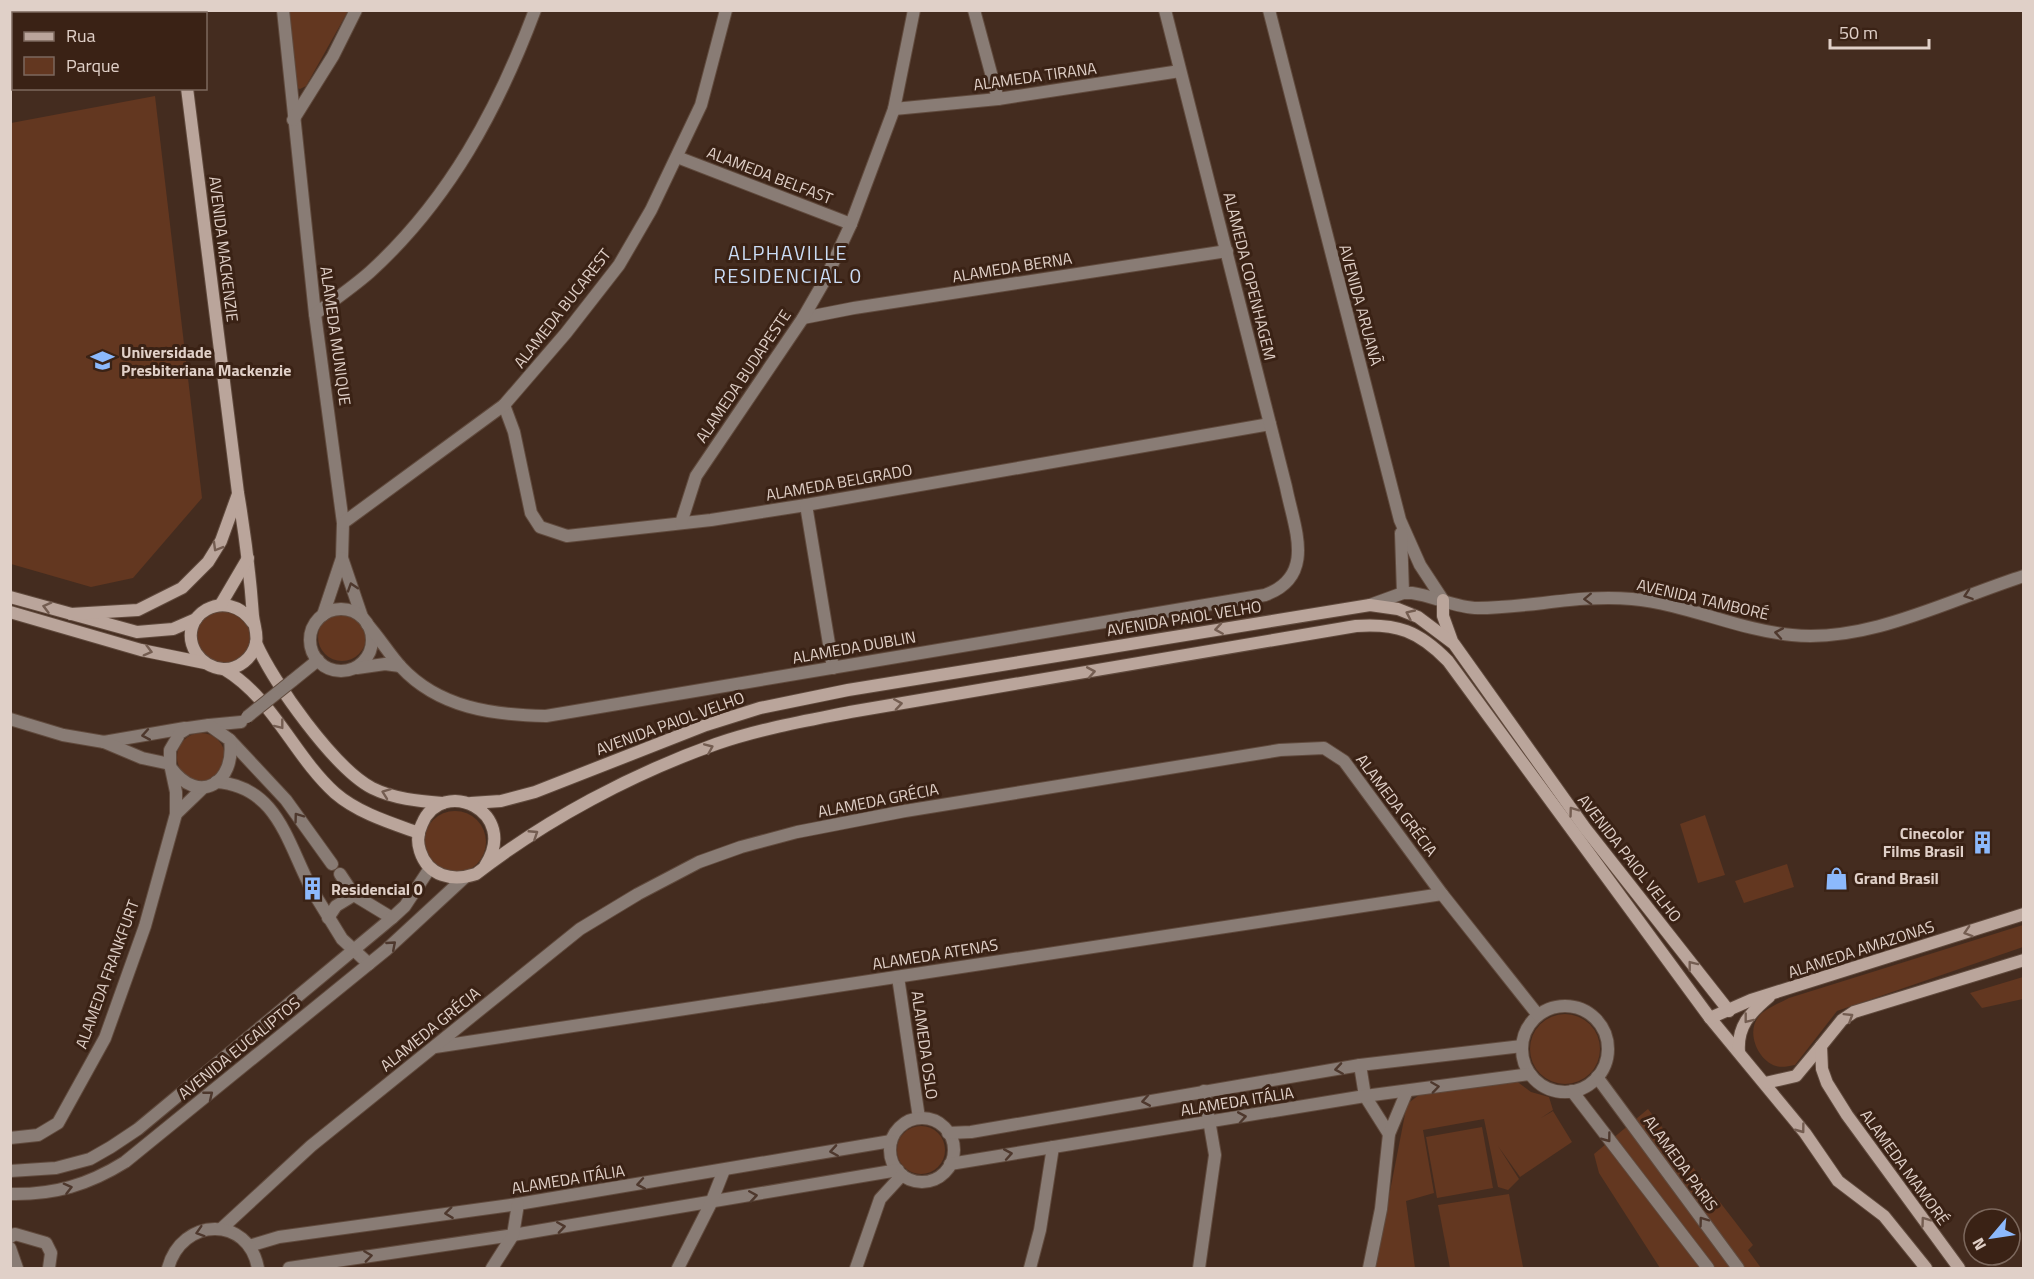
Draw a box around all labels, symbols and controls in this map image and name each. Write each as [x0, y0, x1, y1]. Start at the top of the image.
legend [12, 12, 207, 90]
scale bar [1830, 12, 1929, 50]
text: 50 m [1839, 19, 1878, 46]
text: Rua [66, 22, 96, 49]
text: Parque [66, 52, 120, 79]
street label: ALAMEDA TIRANA [972, 55, 1099, 97]
street label: ALAMEDA BELFAST [704, 140, 837, 210]
street label: AVENIDA MACKENZIE [203, 175, 245, 323]
street label: ALAMEDA COPENHAGEM [1217, 189, 1283, 363]
district label: ALPHAVILLE RESIDENCIAL 0 [714, 237, 862, 291]
street label: AVENIDA ARUANÃ [1333, 242, 1389, 369]
street label: ALAMEDA BUCAREST [507, 243, 617, 373]
street label: ALAMEDA BERNA [950, 246, 1074, 288]
street label: ALAMEDA MUNIQUE [314, 265, 358, 407]
street label: ALAMEDA BUDAPESTE [689, 304, 797, 447]
place label: Universidade Presbiteriana Mackenzie [121, 340, 291, 382]
school or university icon: Universidade Presbiteriana Mackenzie [90, 348, 116, 374]
street label: ALAMEDA BELGRADO [764, 457, 914, 507]
one-way arrow [213, 541, 224, 551]
street label: AVENIDA TAMBORÉ [1635, 572, 1772, 626]
one-way arrow [346, 582, 359, 593]
one-way arrow [1963, 588, 1974, 600]
one-way arrow [1584, 592, 1593, 605]
street label: AVENIDA PAIOL VELHO [1105, 594, 1263, 642]
one-way arrow [42, 602, 53, 614]
one-way arrow [1406, 610, 1417, 622]
one-way arrow [1214, 623, 1223, 635]
street label: ALAMEDA DUBLIN [790, 624, 918, 670]
one-way arrow [1775, 627, 1785, 640]
one-way arrow [143, 644, 153, 657]
one-way arrow [1086, 667, 1095, 679]
street label: AVENIDA PAIOL VELHO [592, 685, 748, 761]
one-way arrow [893, 698, 903, 711]
one-way arrow [273, 718, 284, 729]
one-way arrow [141, 728, 151, 740]
one-way arrow [702, 743, 713, 755]
street label: ALAMEDA GRÉCIA [1350, 749, 1444, 862]
street label: ALAMEDA GRÉCIA [815, 776, 941, 823]
one-way arrow [381, 787, 392, 800]
street label: AVENIDA PAIOL VELHO [1572, 789, 1688, 927]
one-way arrow [1569, 806, 1580, 817]
one-way arrow [294, 813, 305, 824]
place label: Cinecolor Films Brasil [1883, 821, 1964, 863]
building icon: Cinecolor Films Brasil [1969, 829, 1995, 855]
one-way arrow [527, 830, 538, 841]
shop icon: Grand Brasil [1823, 865, 1849, 891]
place label: Grand Brasil [1854, 866, 1939, 890]
building icon: Residencial 0 [300, 876, 326, 902]
place label: Residencial 0 [331, 877, 423, 901]
street label: ALAMEDA FRANKFURT [69, 896, 145, 1052]
street label: ALAMEDA AMAZONAS [1785, 914, 1937, 984]
one-way arrow [1963, 924, 1974, 937]
street label: ALAMEDA ATENAS [870, 932, 1000, 976]
one-way arrow [385, 941, 396, 952]
one-way arrow [1689, 961, 1700, 972]
street label: ALAMEDA GRÉCIA [375, 981, 486, 1077]
street label: ALAMEDA OSLO [906, 989, 944, 1101]
street label: AVENIDA EUCALIPTOS [173, 991, 305, 1105]
one-way arrow [1744, 1012, 1755, 1023]
one-way arrow [1843, 1012, 1853, 1024]
one-way arrow [1334, 1062, 1343, 1074]
street label: ALAMEDA ITÁLIA [1179, 1080, 1296, 1122]
one-way arrow [1430, 1081, 1439, 1093]
one-way arrow [202, 1091, 213, 1102]
one-way arrow [1142, 1094, 1152, 1107]
street label: ALAMEDA MAMORÉ [1855, 1104, 1955, 1230]
street label: ALAMEDA PARIS [1638, 1110, 1724, 1216]
one-way arrow [1238, 1112, 1247, 1124]
one-way arrow [1794, 1122, 1805, 1133]
one-way arrow [1600, 1131, 1611, 1142]
one-way arrow [829, 1145, 838, 1157]
one-way arrow [1003, 1148, 1013, 1161]
street label: ALAMEDA ITÁLIA [510, 1158, 627, 1200]
one-way arrow [637, 1177, 646, 1189]
one-way arrow [63, 1183, 73, 1196]
one-way arrow [748, 1190, 758, 1203]
one-way arrow [444, 1207, 453, 1219]
north arrow [1962, 1207, 2022, 1267]
one-way arrow [1699, 1217, 1710, 1228]
one-way arrow [1921, 1217, 1932, 1228]
one-way arrow [555, 1221, 565, 1234]
one-way arrow [195, 1225, 206, 1238]
text: N [1966, 1234, 1992, 1255]
one-way arrow [363, 1250, 372, 1262]

